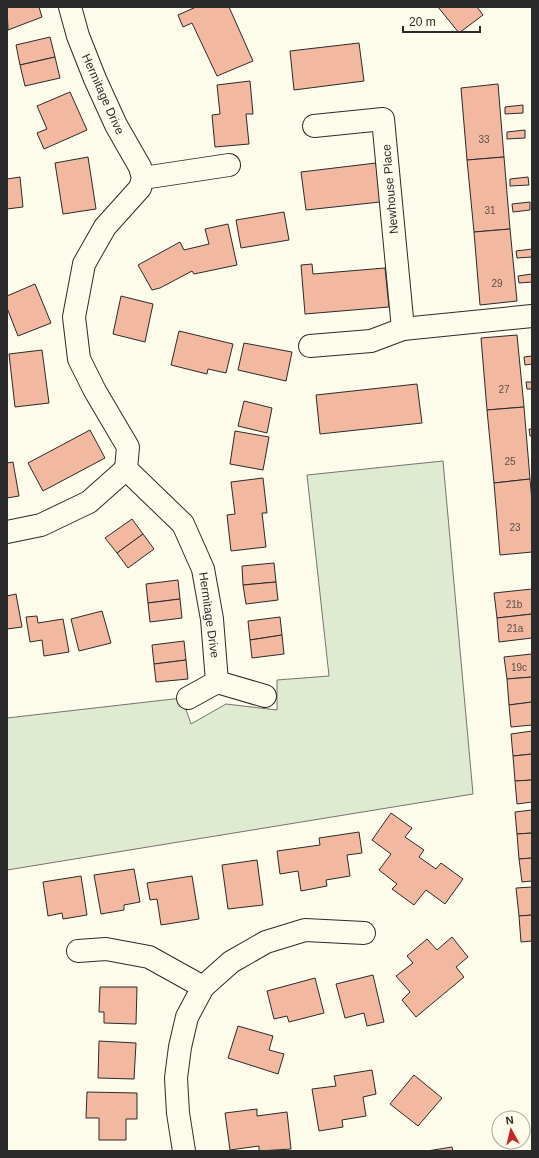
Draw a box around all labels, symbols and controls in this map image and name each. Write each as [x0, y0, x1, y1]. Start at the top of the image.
scale bar [403, 8, 480, 34]
text: 20 m [409, 15, 436, 29]
street label: Hermitage Drive [79, 52, 127, 137]
house number: 33 [478, 134, 490, 145]
street label: Newhouse Place [379, 143, 401, 234]
house number: 31 [484, 205, 496, 216]
house number: 29 [491, 278, 503, 289]
house number: 27 [498, 384, 510, 395]
house number: 25 [504, 456, 516, 467]
house number: 23 [509, 522, 521, 533]
street label: Hermitage Drive [196, 571, 222, 659]
house number: 21b [506, 599, 523, 610]
house number: 21a [507, 623, 524, 634]
house number: 19c [511, 662, 527, 673]
north arrow [491, 1110, 531, 1150]
text: N [505, 1114, 514, 1127]

